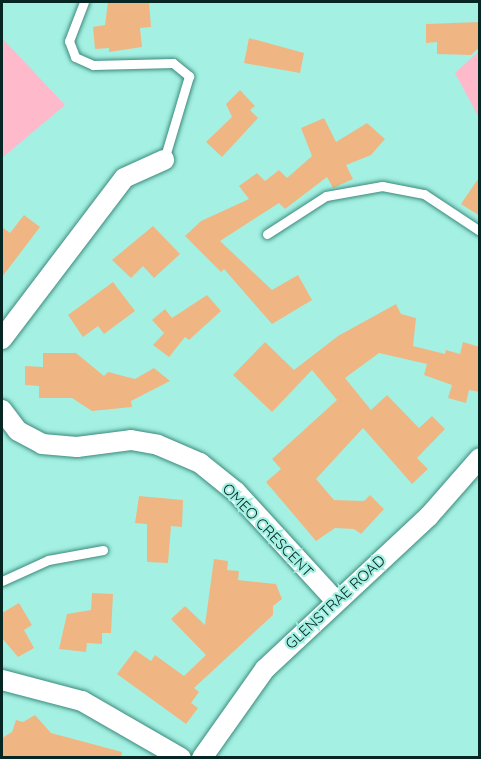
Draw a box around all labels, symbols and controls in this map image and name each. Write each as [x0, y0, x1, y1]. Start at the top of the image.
street label: OMEO CRESCENT [219, 479, 317, 581]
street label: GLENSTRAE ROAD [282, 551, 388, 653]

